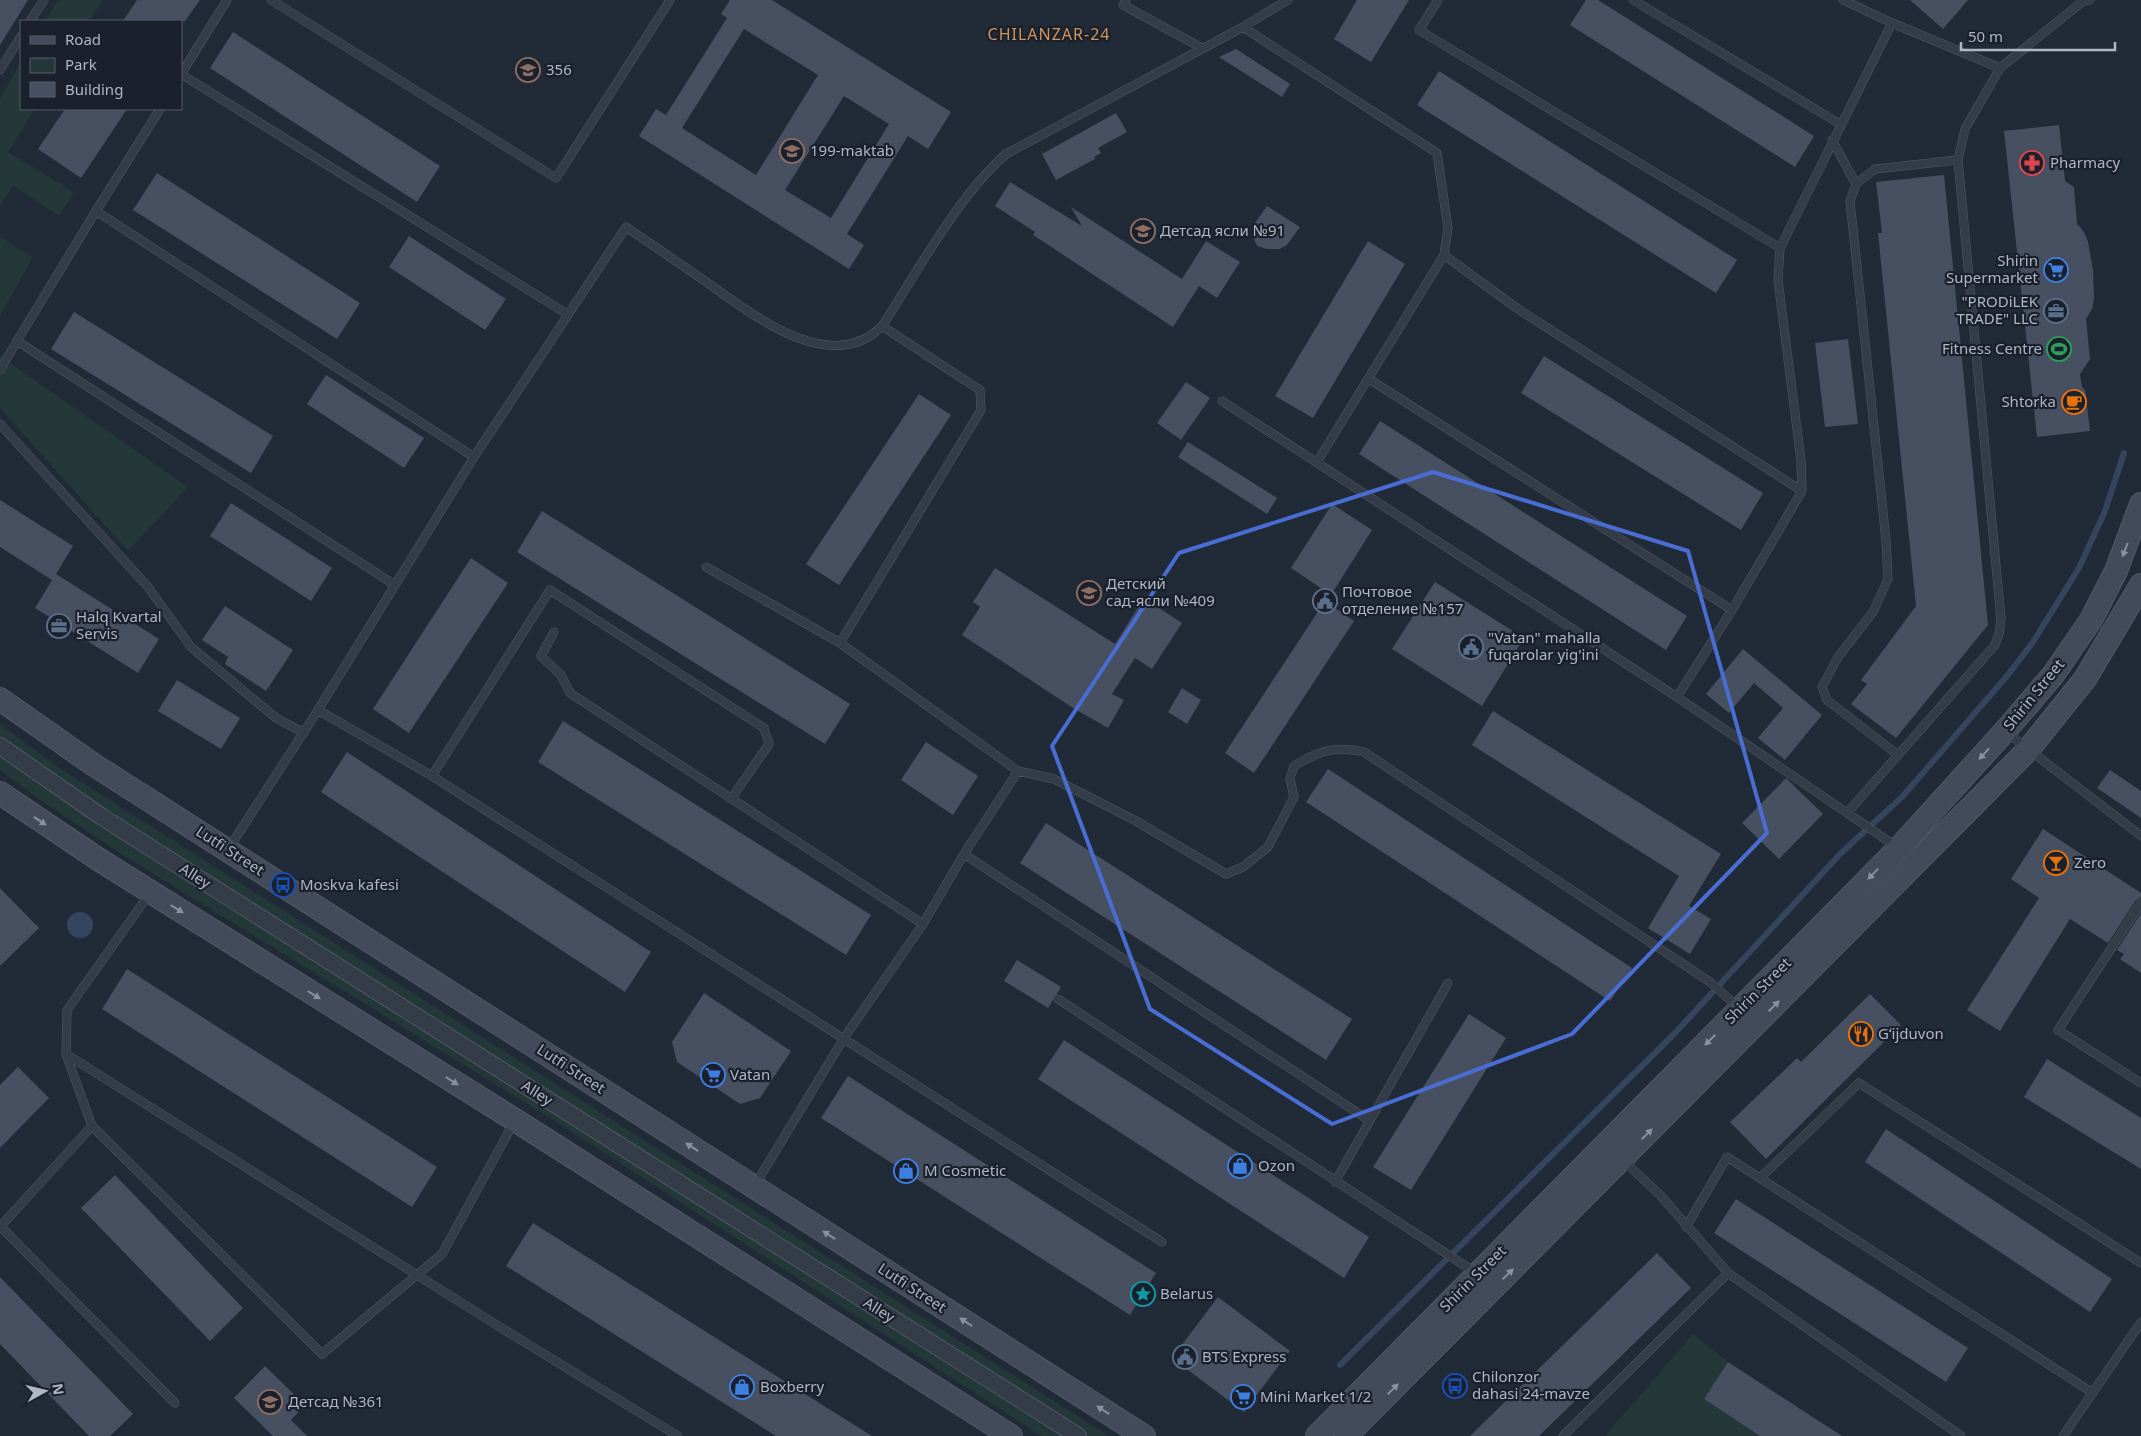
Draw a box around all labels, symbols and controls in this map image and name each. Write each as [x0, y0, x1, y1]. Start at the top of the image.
legend [20, 20, 182, 110]
scale bar [1961, 20, 2115, 52]
district label: CHILANZAR-24 [988, 23, 1110, 45]
text: 50 m [1968, 26, 2003, 46]
text: Road [65, 29, 101, 49]
text: Park [65, 54, 97, 74]
school or university icon: 356 [515, 57, 541, 83]
place label: 356 [546, 59, 572, 79]
text: Building [65, 79, 123, 99]
school or university icon: 199-maktab [779, 138, 805, 164]
place label: 199-maktab [810, 140, 894, 160]
pharmacy icon: Pharmacy [2019, 150, 2045, 176]
place label: Pharmacy [2050, 152, 2121, 172]
school or university icon: Детсад ясли №91 [1130, 218, 1156, 244]
place label: Детсад ясли №91 [1160, 220, 1285, 240]
place label: Shirin Supermarket [1946, 250, 2039, 287]
supermarket icon: Shirin Supermarket [2043, 257, 2069, 283]
place label: "PRODiLEK TRADE" LLC [1957, 291, 2039, 328]
office icon: "PRODiLEK TRADE" LLC [2043, 298, 2069, 324]
sports icon: Fitness Centre [2046, 336, 2072, 362]
place label: Fitness Centre [1942, 338, 2042, 358]
cafe icon: Shtorka [2061, 389, 2087, 415]
place label: Shtorka [2001, 391, 2056, 411]
one-way arrow [2121, 543, 2129, 558]
place label: Детский сад-ясли №409 [1106, 573, 1215, 610]
school or university icon: Детский сад-ясли №409 [1076, 580, 1102, 606]
place label: Почтовое отделение №157 [1342, 581, 1463, 618]
public building icon: Почтовое отделение №157 [1312, 588, 1338, 614]
place label: Halq Kvartal Servis [76, 606, 162, 643]
office icon: Halq Kvartal Servis [46, 613, 72, 639]
place label: "Vatan" mahalla fuqarolar yig'ini [1488, 627, 1601, 664]
public building icon: "Vatan" mahalla fuqarolar yig'ini [1458, 634, 1484, 660]
street label: Shirin Street [1998, 654, 2069, 734]
one-way arrow [1978, 748, 1990, 760]
one-way arrow [34, 816, 47, 826]
street label: Lutfi Street [193, 821, 269, 880]
bar icon: Zero [2043, 850, 2069, 876]
place label: Zero [2074, 852, 2106, 872]
street label: Alley [176, 858, 215, 893]
one-way arrow [1867, 867, 1879, 879]
bus stop icon: Moskva kafesi [270, 872, 296, 898]
place label: Moskva kafesi [300, 874, 399, 894]
one-way arrow [170, 904, 184, 913]
street label: Shirin Street [1720, 952, 1795, 1028]
one-way arrow [308, 991, 321, 1000]
one-way arrow [1768, 1001, 1780, 1013]
restaurant icon: Gʻijduvon [1848, 1021, 1874, 1047]
place label: Gʻijduvon [1878, 1023, 1944, 1043]
one-way arrow [1704, 1033, 1716, 1045]
street label: Lutfi Street [534, 1039, 610, 1098]
supermarket icon: Vatan [700, 1062, 726, 1088]
place label: Vatan [730, 1064, 770, 1084]
street label: Alley [518, 1075, 557, 1110]
one-way arrow [446, 1077, 459, 1086]
one-way arrow [1641, 1129, 1653, 1141]
one-way arrow [685, 1142, 699, 1152]
shop icon: Ozon [1227, 1153, 1253, 1179]
place label: Ozon [1258, 1155, 1295, 1175]
shop icon: M Cosmetic [893, 1158, 919, 1184]
place label: M Cosmetic [924, 1160, 1006, 1180]
one-way arrow [822, 1230, 835, 1239]
street label: Shirin Street [1435, 1240, 1510, 1316]
street label: Lutfi Street [875, 1258, 951, 1317]
one-way arrow [1502, 1268, 1514, 1280]
place icon: Belarus [1130, 1281, 1156, 1307]
place label: Belarus [1160, 1283, 1213, 1303]
street label: Alley [860, 1292, 899, 1327]
one-way arrow [959, 1318, 972, 1327]
public building icon: BTS Express [1172, 1344, 1198, 1370]
place label: BTS Express [1202, 1346, 1286, 1366]
north arrow [20, 1366, 70, 1416]
place label: Chilonzor dahasi 24-mavze [1472, 1366, 1590, 1403]
bus stop icon: Chilonzor dahasi 24-mavze [1442, 1373, 1468, 1399]
shop icon: Boxberry [729, 1374, 755, 1400]
place label: Boxberry [760, 1376, 825, 1396]
text: N [48, 1382, 69, 1396]
one-way arrow [1387, 1383, 1399, 1395]
supermarket icon: Mini Market 1/2 [1230, 1384, 1256, 1410]
place label: Mini Market 1/2 [1260, 1386, 1371, 1406]
school or university icon: Детсад №361 [257, 1389, 283, 1415]
place label: Детсад №361 [288, 1391, 384, 1411]
one-way arrow [1096, 1405, 1109, 1414]

